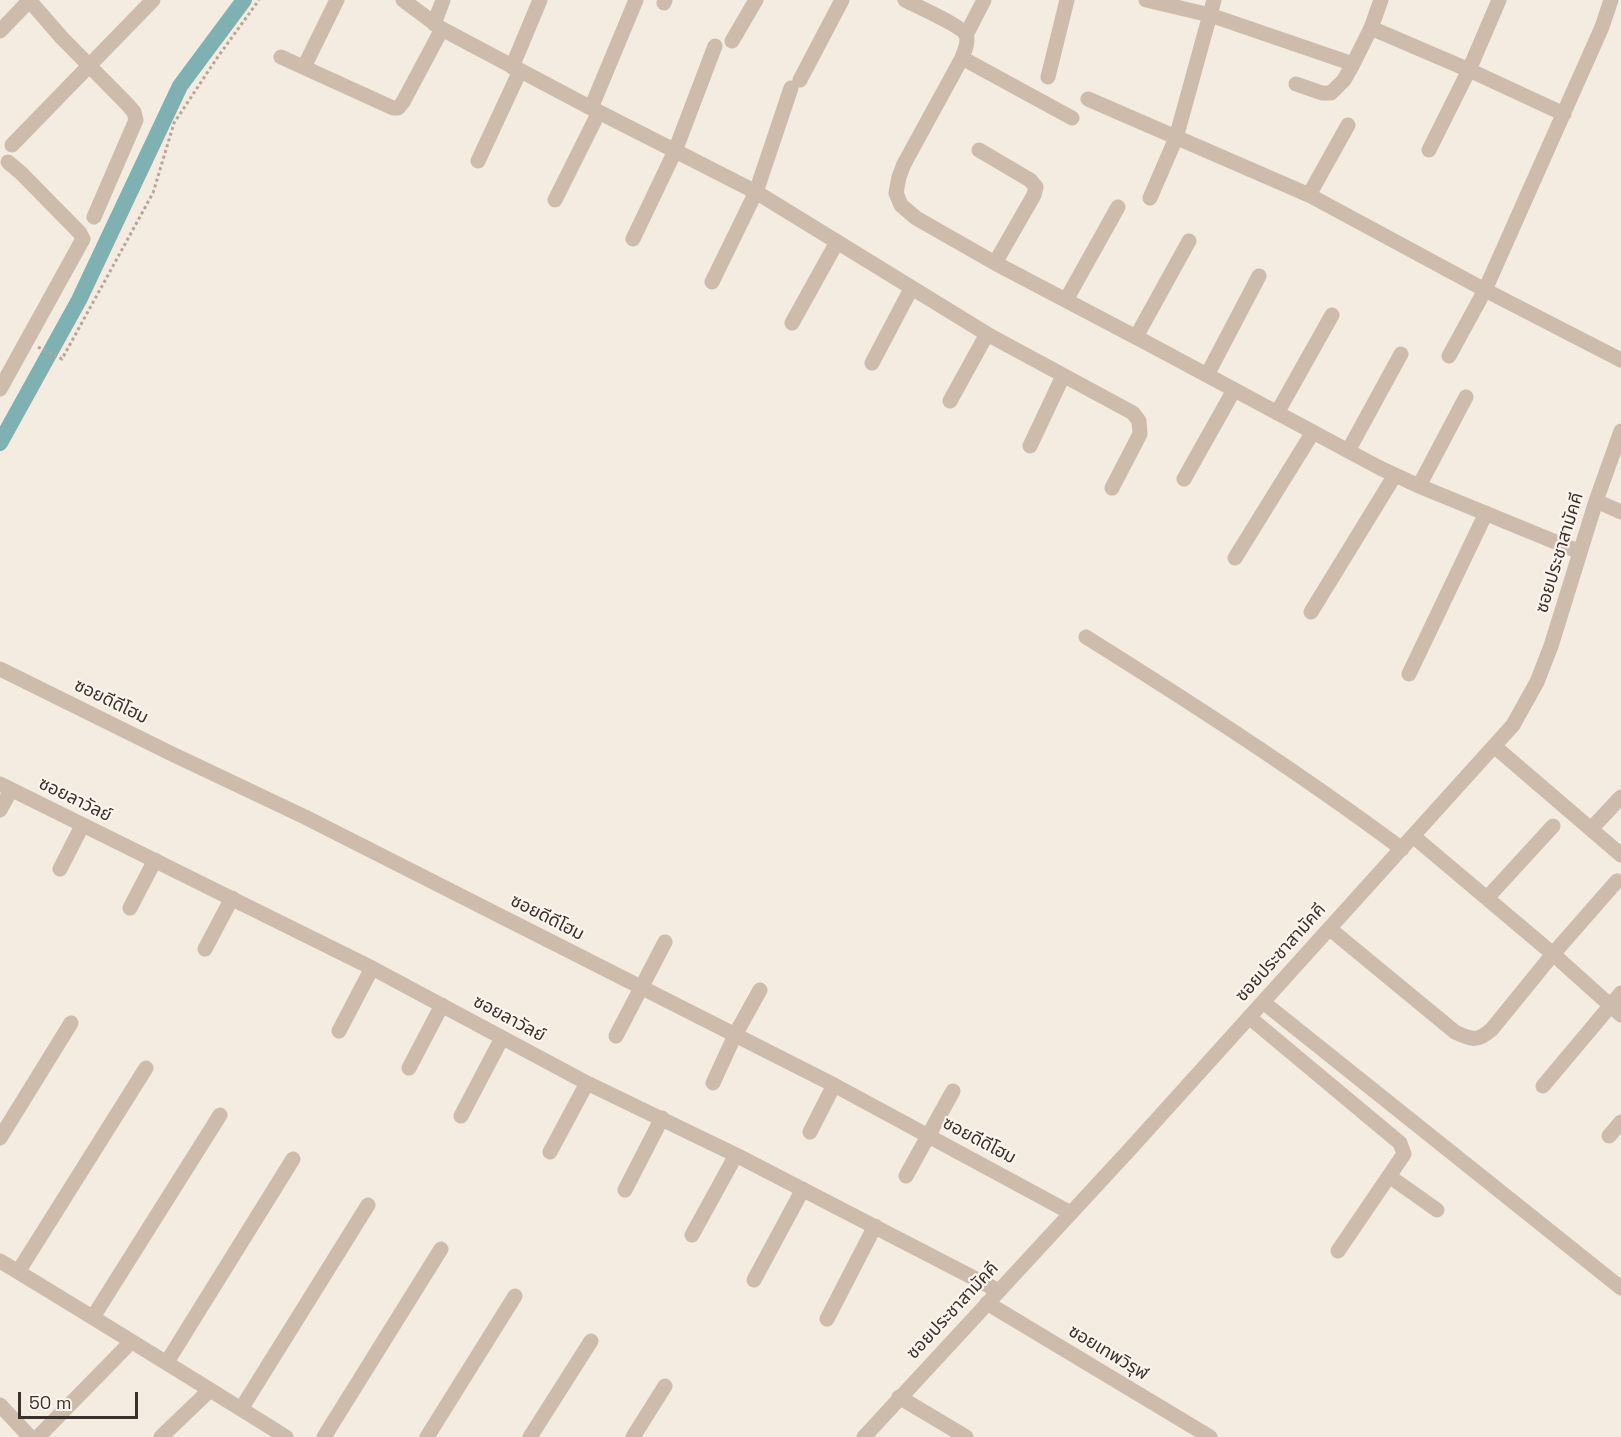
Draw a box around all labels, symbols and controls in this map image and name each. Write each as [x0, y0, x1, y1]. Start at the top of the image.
street label: ซอยประชาสามัคคี [1531, 490, 1589, 616]
street label: ซอยดีดีโฮม [70, 675, 152, 729]
street label: ซอยลาวัลย์ [35, 773, 115, 827]
street label: ซอยดีดีโฮม [507, 890, 587, 946]
street label: ซอยประชาสามัคคี [1231, 899, 1331, 1007]
street label: ซอยลาวัลย์ [469, 991, 549, 1047]
street label: ซอยดีดีโฮม [939, 1113, 1019, 1169]
street label: ซอยประชาสามัคคี [903, 1258, 1003, 1364]
street label: ซอยเทพวิรุฬ [1064, 1321, 1152, 1385]
scale bar [21, 1380, 141, 1418]
text: 50 m [29, 1391, 71, 1414]

